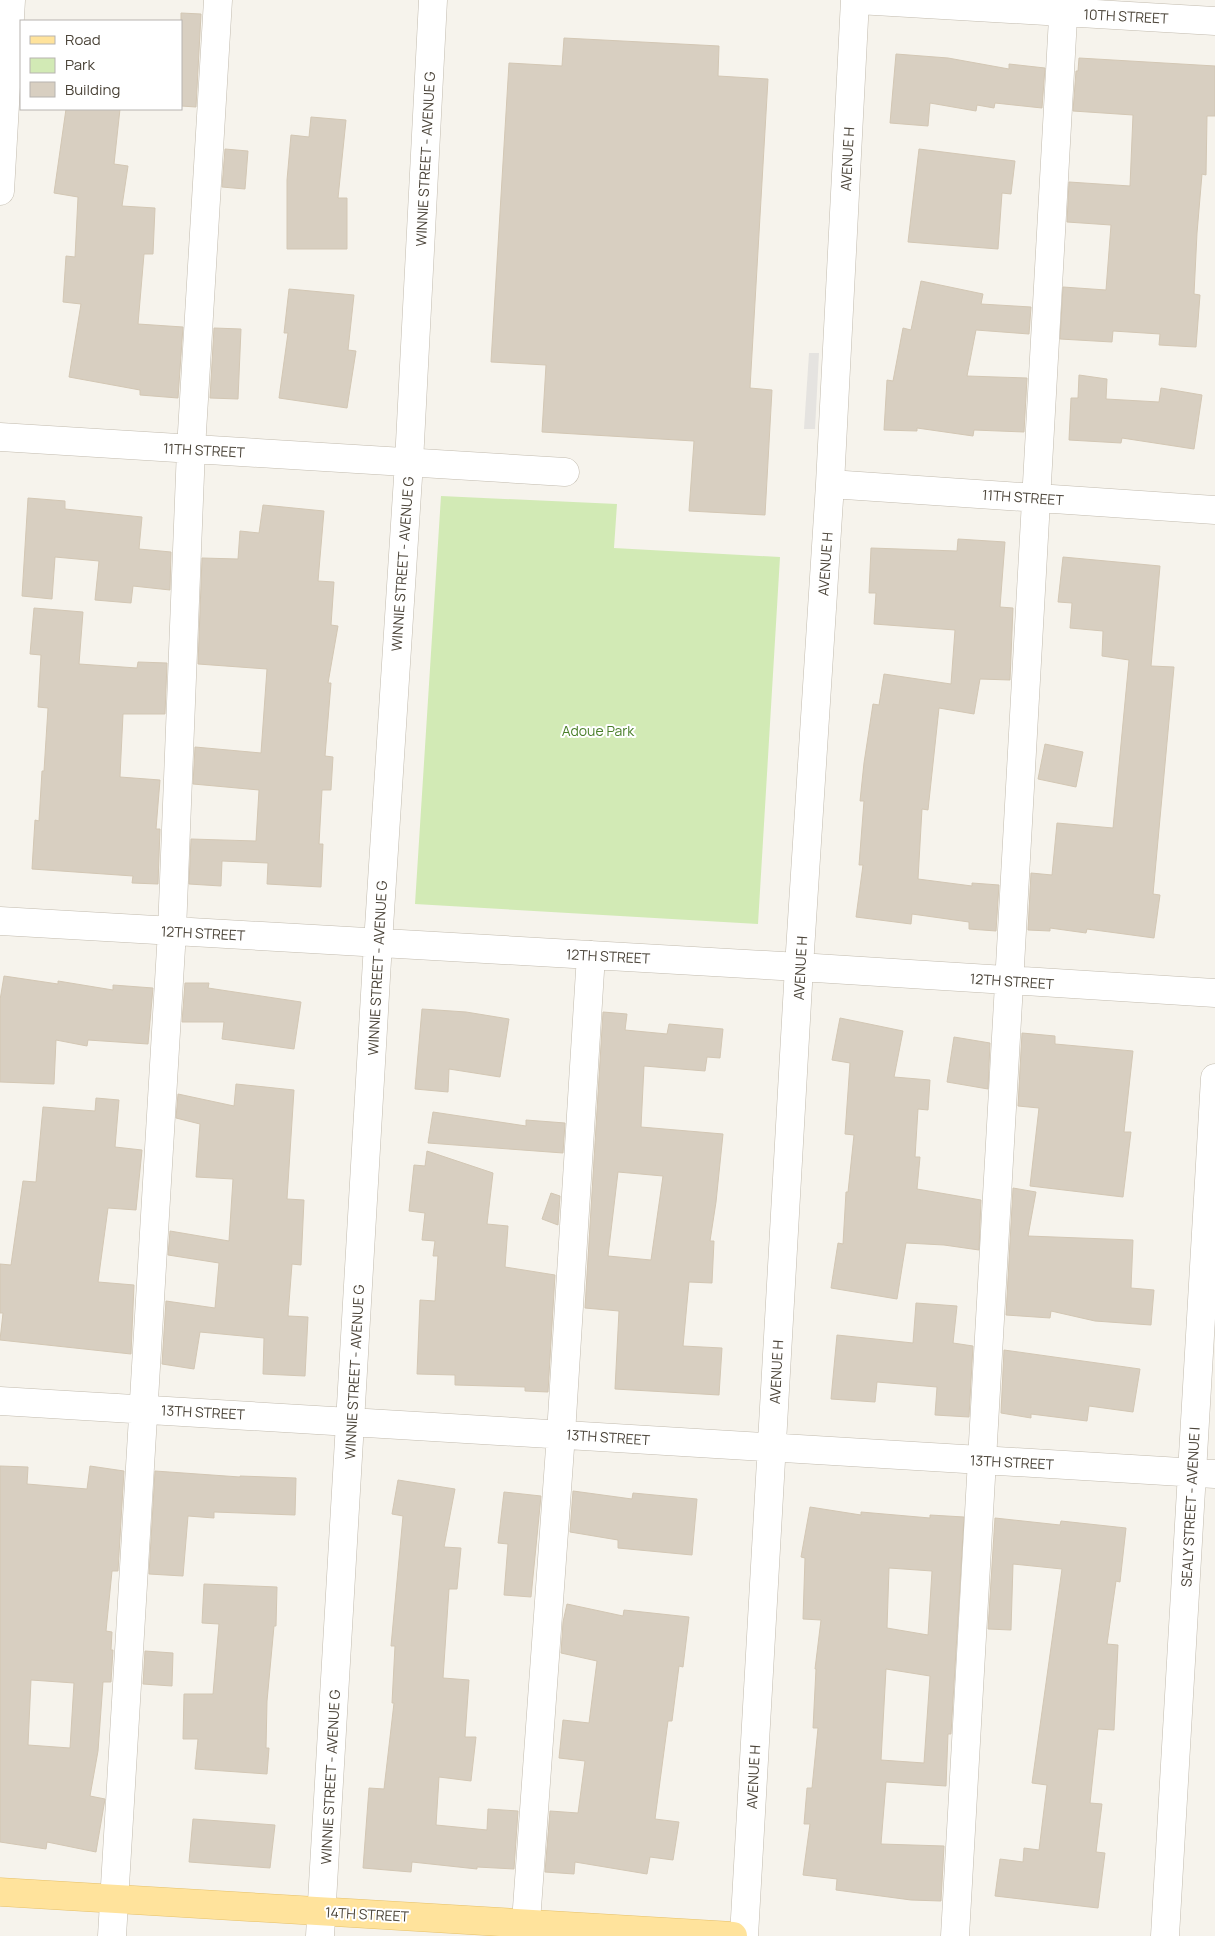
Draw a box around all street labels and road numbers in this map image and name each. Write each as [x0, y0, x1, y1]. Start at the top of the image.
street label: 10TH STREET [1083, 4, 1170, 28]
street label: WINNIE STREET - AVENUE G [411, 71, 439, 247]
street label: AVENUE H [836, 126, 858, 192]
street label: 11TH STREET [163, 438, 246, 462]
street label: WINNIE STREET - AVENUE G [386, 476, 418, 652]
street label: 11TH STREET [982, 485, 1065, 509]
street label: AVENUE H [813, 531, 837, 597]
street label: WINNIE STREET - AVENUE G [363, 880, 391, 1056]
street label: 12TH STREET [160, 921, 246, 945]
street label: AVENUE H [789, 935, 811, 1001]
street label: 12TH STREET [565, 944, 651, 968]
street label: 12TH STREET [969, 969, 1055, 993]
street label: WINNIE STREET - AVENUE G [340, 1284, 368, 1460]
street label: AVENUE H [765, 1339, 787, 1405]
street label: 13TH STREET [161, 1400, 246, 1424]
street label: 13TH STREET [565, 1425, 651, 1449]
street label: SEALY STREET - AVENUE I [1176, 1427, 1204, 1587]
street label: 13TH STREET [970, 1450, 1055, 1474]
street label: WINNIE STREET - AVENUE G [316, 1689, 344, 1865]
street label: AVENUE H [742, 1744, 764, 1810]
street label: 14TH STREET [325, 1902, 410, 1926]

